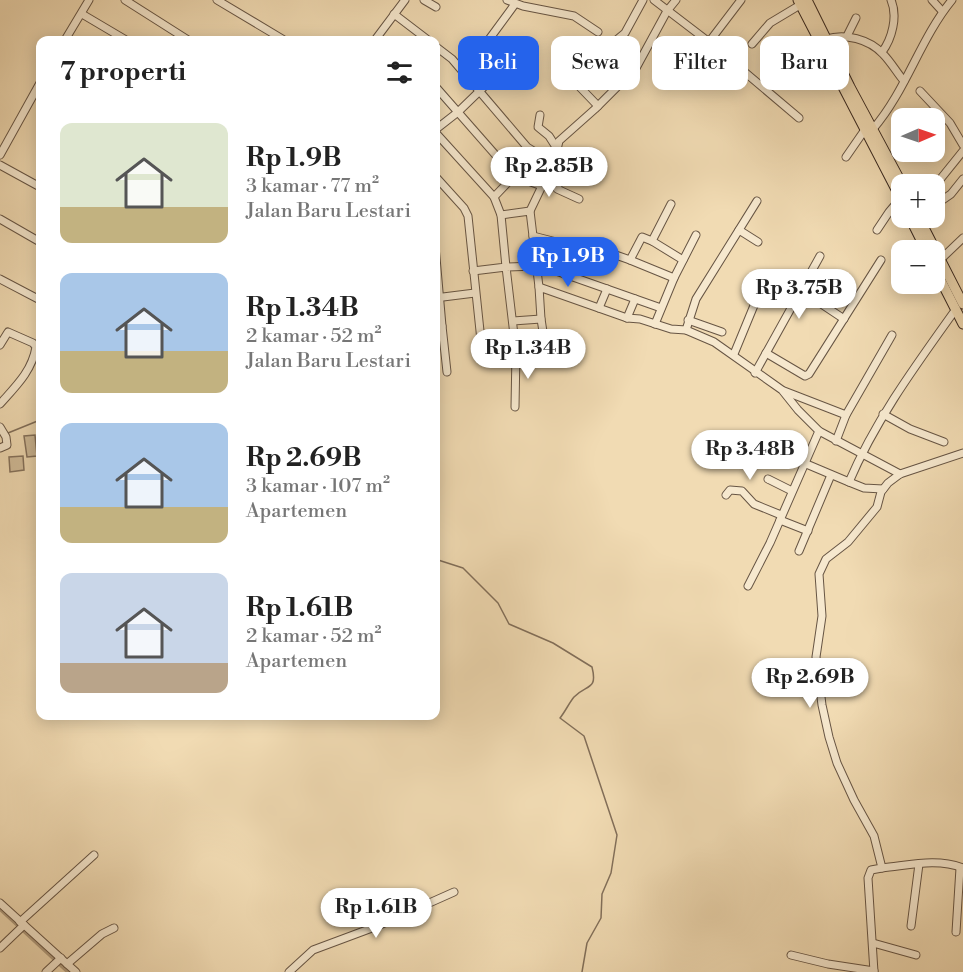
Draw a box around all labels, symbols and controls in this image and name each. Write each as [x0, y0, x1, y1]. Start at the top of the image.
chip: Beli [458, 36, 539, 90]
chip: Sewa [551, 36, 640, 90]
chip: Filter [652, 36, 748, 90]
chip: Baru [760, 36, 849, 90]
text: 7 properti [60, 56, 186, 88]
icon: filters [383, 56, 416, 89]
north arrow [891, 108, 945, 162]
map controls [891, 108, 945, 294]
text: Rp 1.9B [246, 142, 342, 174]
icon: home [108, 147, 180, 219]
pin: Rp 2.85B [487, 147, 611, 198]
text: Rp 2.85B [505, 154, 593, 179]
text: 3 kamar · 77 m² [246, 174, 379, 199]
button: + [891, 174, 945, 228]
text: Jalan Baru Lestari [246, 199, 411, 224]
pin: Rp 1.9B [513, 237, 623, 288]
button: − [891, 240, 945, 294]
text: Rp 1.9B [531, 244, 605, 269]
pin: Rp 3.75B [737, 269, 861, 320]
text: Rp 3.75B [756, 276, 842, 301]
text: Rp 1.34B [246, 292, 359, 324]
icon: home [108, 297, 180, 369]
text: 2 kamar · 52 m² [246, 324, 382, 349]
pin: Rp 1.34B [466, 329, 590, 380]
text: Rp 1.34B [485, 336, 571, 361]
text: Jalan Baru Lestari [246, 349, 411, 374]
pin: Rp 3.48B [688, 430, 812, 481]
text: Rp 3.48B [705, 437, 795, 462]
text: Rp 2.69B [246, 442, 362, 474]
icon: home [108, 447, 180, 519]
text: 3 kamar · 107 m² [246, 474, 390, 499]
text: Apartemen [246, 499, 347, 524]
text: Rp 1.61B [246, 592, 353, 624]
icon: home [108, 597, 180, 669]
text: 2 kamar · 52 m² [246, 624, 382, 649]
text: Apartemen [246, 649, 347, 674]
pin: Rp 2.69B [748, 658, 872, 709]
text: Rp 2.69B [766, 665, 854, 690]
pin: Rp 1.61B [314, 888, 438, 939]
text: Rp 1.61B [335, 895, 417, 920]

